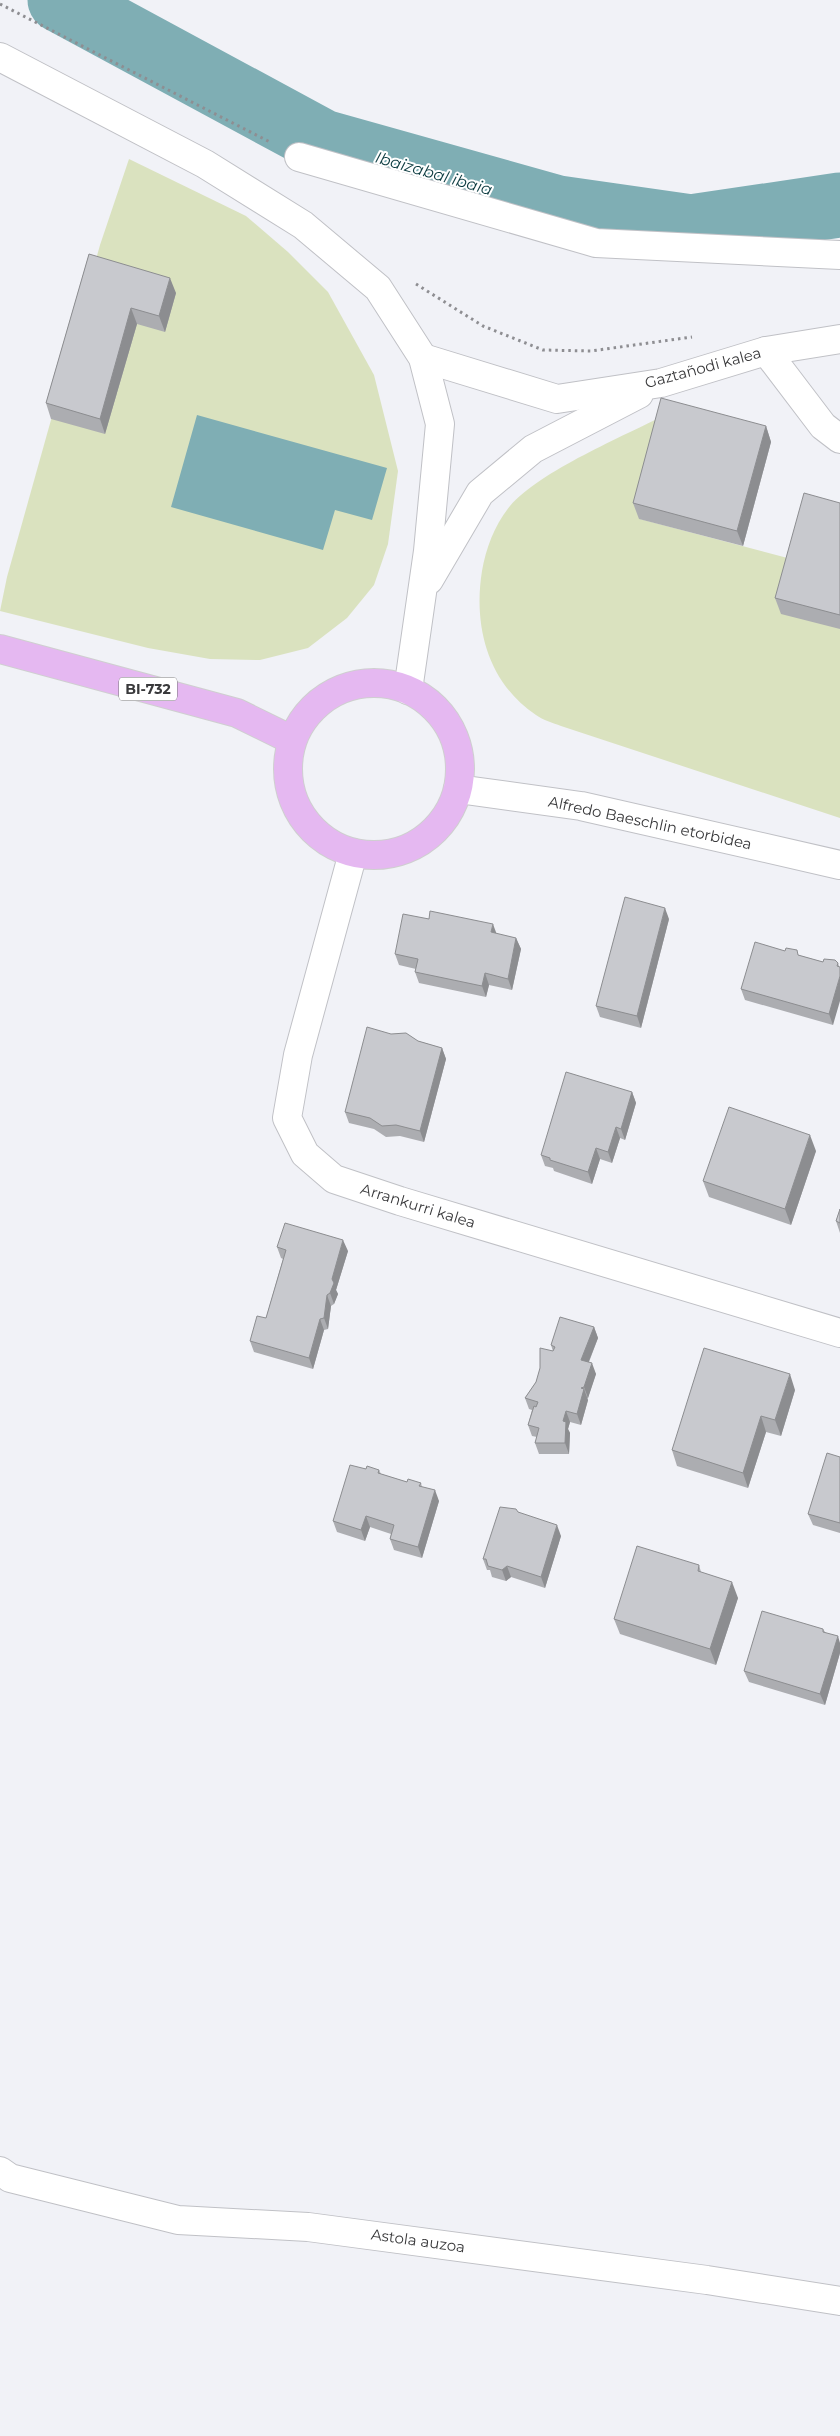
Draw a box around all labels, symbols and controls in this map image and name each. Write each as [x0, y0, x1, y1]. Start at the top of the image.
water label: Ibaizabal ibaia [373, 148, 495, 199]
street label: Gaztañodi kalea [643, 343, 763, 392]
road number: BI-732 [119, 678, 177, 701]
street label: Alfredo Baeschlin etorbidea [547, 792, 754, 853]
street label: Arrankurri kalea [358, 1179, 478, 1232]
street label: Astola auzoa [370, 2225, 466, 2257]

